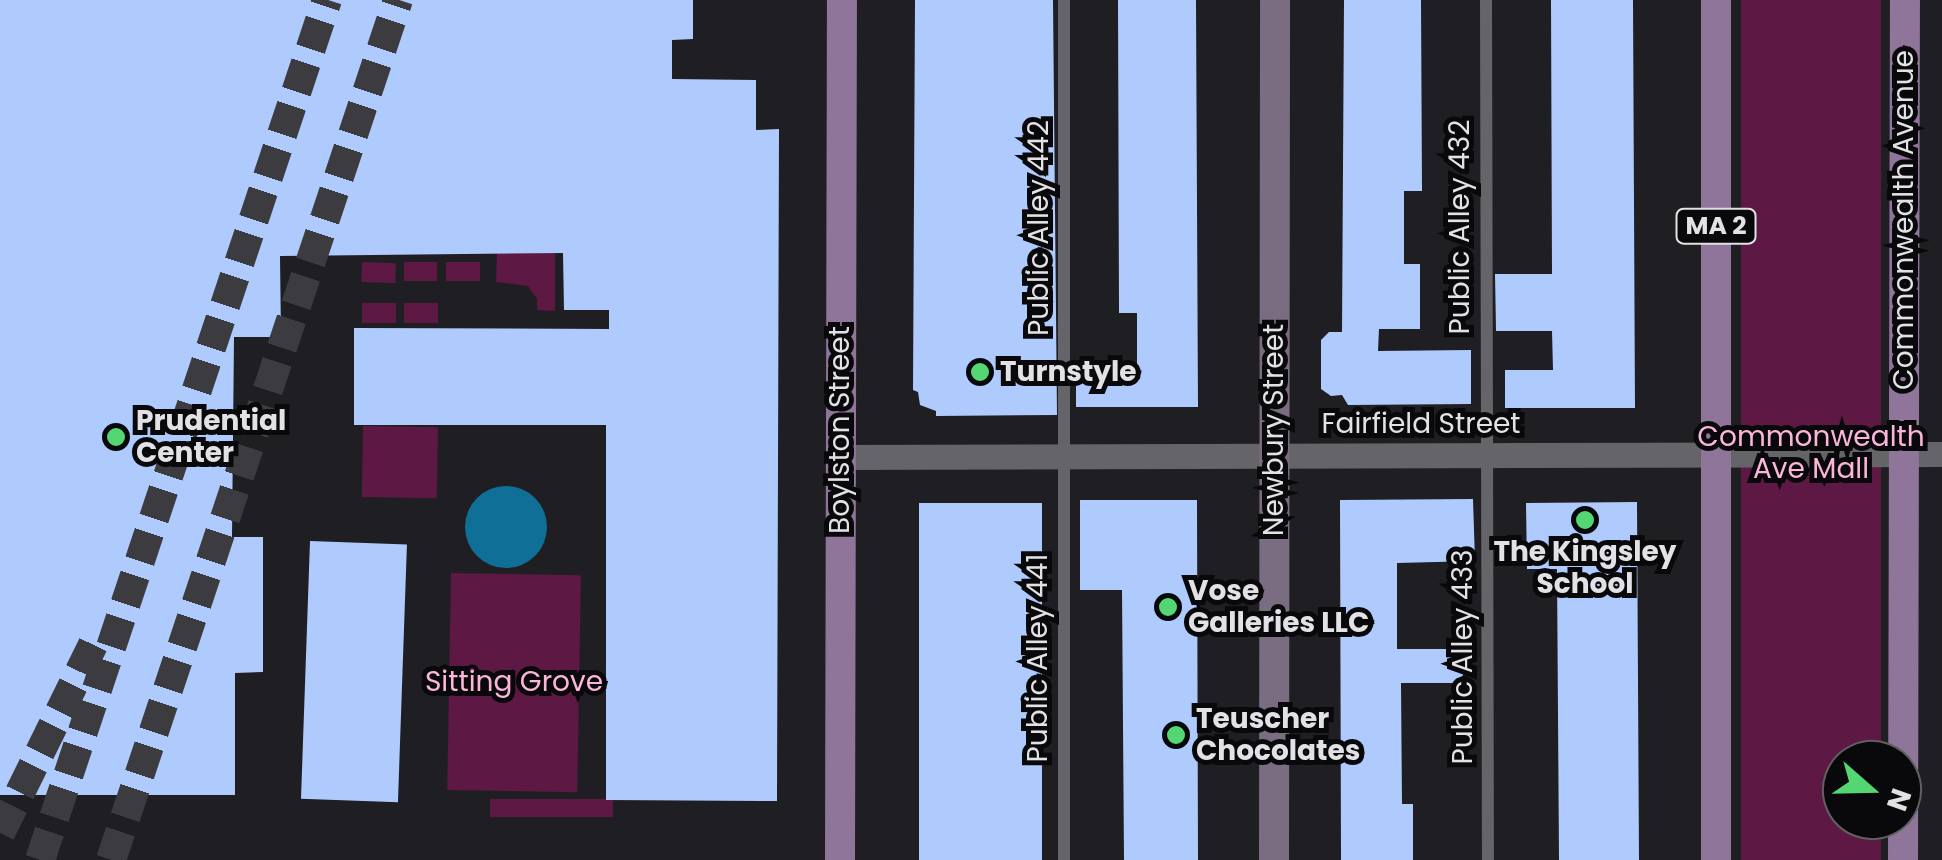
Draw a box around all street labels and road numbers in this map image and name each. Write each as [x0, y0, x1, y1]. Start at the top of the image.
street label: Commonwealth Avenue [1887, 50, 1921, 390]
street label: Public Alley 442 [1022, 120, 1056, 336]
street label: Public Alley 432 [1443, 120, 1477, 334]
road number: MA 2 [1674, 206, 1758, 246]
street label: Newbury Street [1257, 324, 1291, 536]
street label: Boylston Street [823, 326, 857, 534]
street label: Fairfield Street [1321, 407, 1521, 441]
street label: Public Alley 433 [1446, 549, 1480, 765]
street label: Public Alley 441 [1021, 554, 1055, 762]

